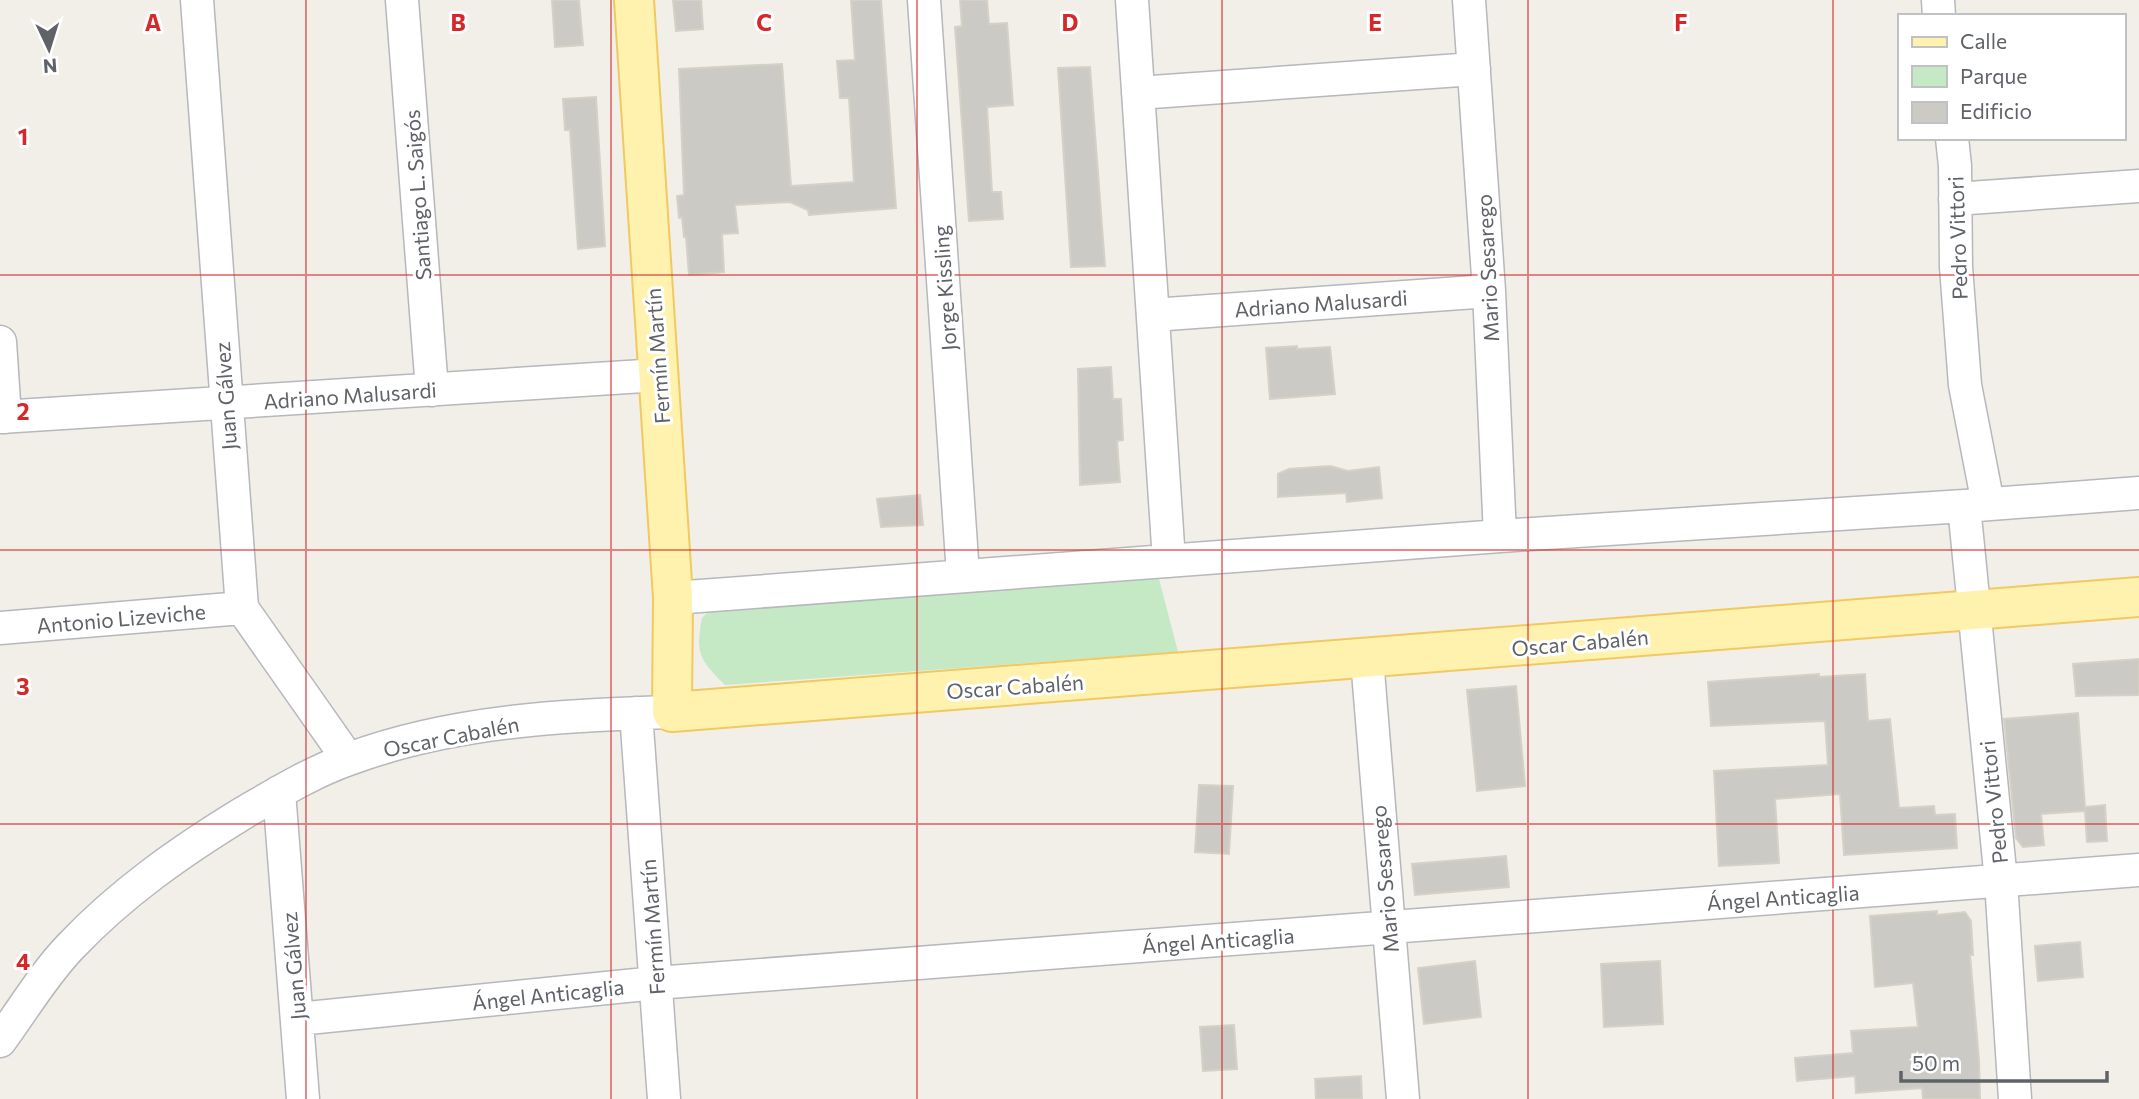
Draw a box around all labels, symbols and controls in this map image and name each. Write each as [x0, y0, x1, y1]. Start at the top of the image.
text: A [145, 8, 162, 36]
text: B [450, 8, 466, 36]
text: C [756, 8, 772, 36]
text: D [1062, 8, 1079, 36]
text: E [1368, 8, 1382, 36]
text: F [1674, 8, 1688, 36]
north arrow [14, 14, 84, 84]
legend [1898, 14, 2125, 140]
text: Calle [1960, 28, 2007, 53]
text: N [42, 54, 58, 78]
text: Parque [1960, 63, 2027, 88]
text: Edificio [1960, 98, 2032, 123]
street label: Santiago L. Saigós [399, 109, 435, 281]
text: 1 [18, 122, 28, 150]
street label: Pedro Vittori [1942, 176, 1972, 300]
street label: Mario Sesarego [1471, 193, 1503, 343]
street label: Jorge Kissling [927, 224, 961, 352]
street label: Adriano Malusardi [1234, 284, 1408, 322]
street label: Fermín Martín [640, 287, 674, 425]
street label: Juan Gálvez [209, 341, 241, 451]
street label: Adriano Malusardi [263, 376, 437, 414]
text: 2 [16, 397, 30, 425]
street label: Antonio Lizeviche [35, 598, 207, 638]
street label: Oscar Cabalén [1510, 624, 1650, 660]
street label: Oscar Cabalén [945, 669, 1085, 703]
text: 3 [16, 672, 30, 700]
street label: Oscar Cabalén [381, 711, 521, 761]
street label: Pedro Vittori [1974, 739, 2012, 865]
street label: Mario Sesarego [1365, 804, 1403, 954]
street label: Fermín Martín [635, 858, 669, 996]
street label: Ángel Anticaglia [1706, 879, 1860, 915]
street label: Juan Gálvez [276, 911, 310, 1021]
street label: Ángel Anticaglia [1141, 922, 1295, 958]
text: 4 [16, 947, 30, 975]
street label: Ángel Anticaglia [471, 974, 625, 1014]
scale bar [1901, 1040, 2108, 1084]
text: 50 m [1912, 1050, 1960, 1075]

